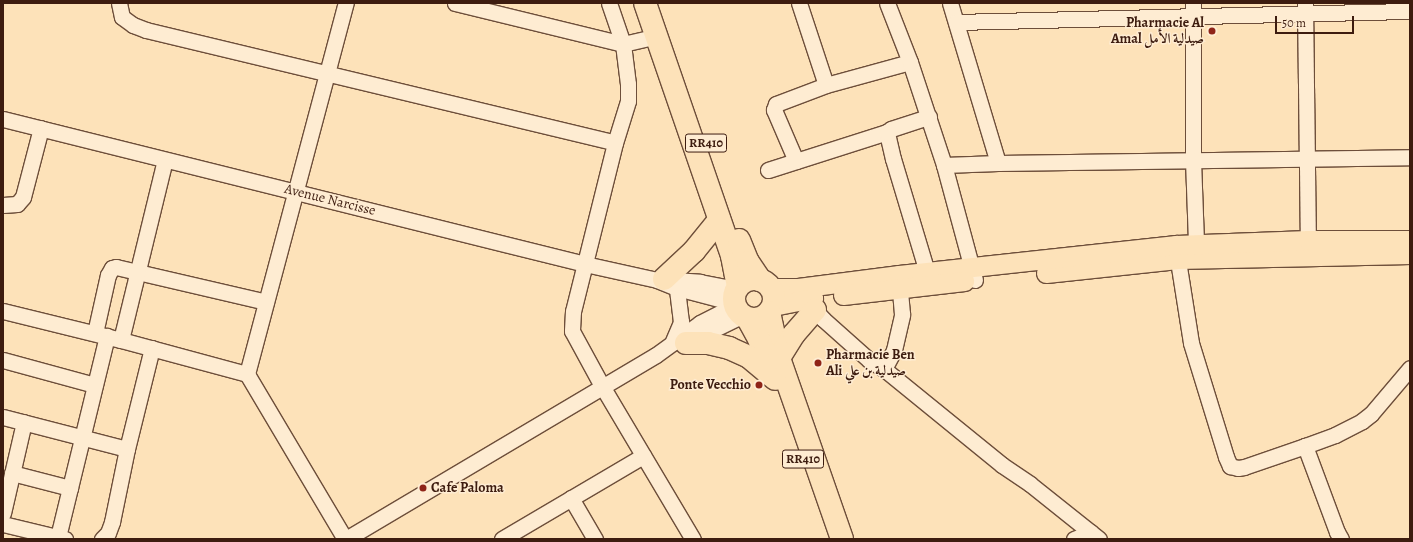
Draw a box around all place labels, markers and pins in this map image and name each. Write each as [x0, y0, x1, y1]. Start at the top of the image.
place label: Pharmacie Al Amal صيدلية الأمل [1111, 15, 1204, 48]
marker: Pharmacie Al Amal صيدلية الأمل [1207, 26, 1217, 36]
place label: Pharmacie Ben Ali صيدلية بن علي [826, 347, 915, 380]
marker: Pharmacie Ben Ali صيدلية بن علي [813, 358, 823, 368]
place label: Ponte Vecchio [670, 377, 751, 393]
marker: Ponte Vecchio [754, 380, 764, 390]
place label: Cafe Paloma [431, 480, 504, 496]
marker: Cafe Paloma [418, 483, 428, 493]

